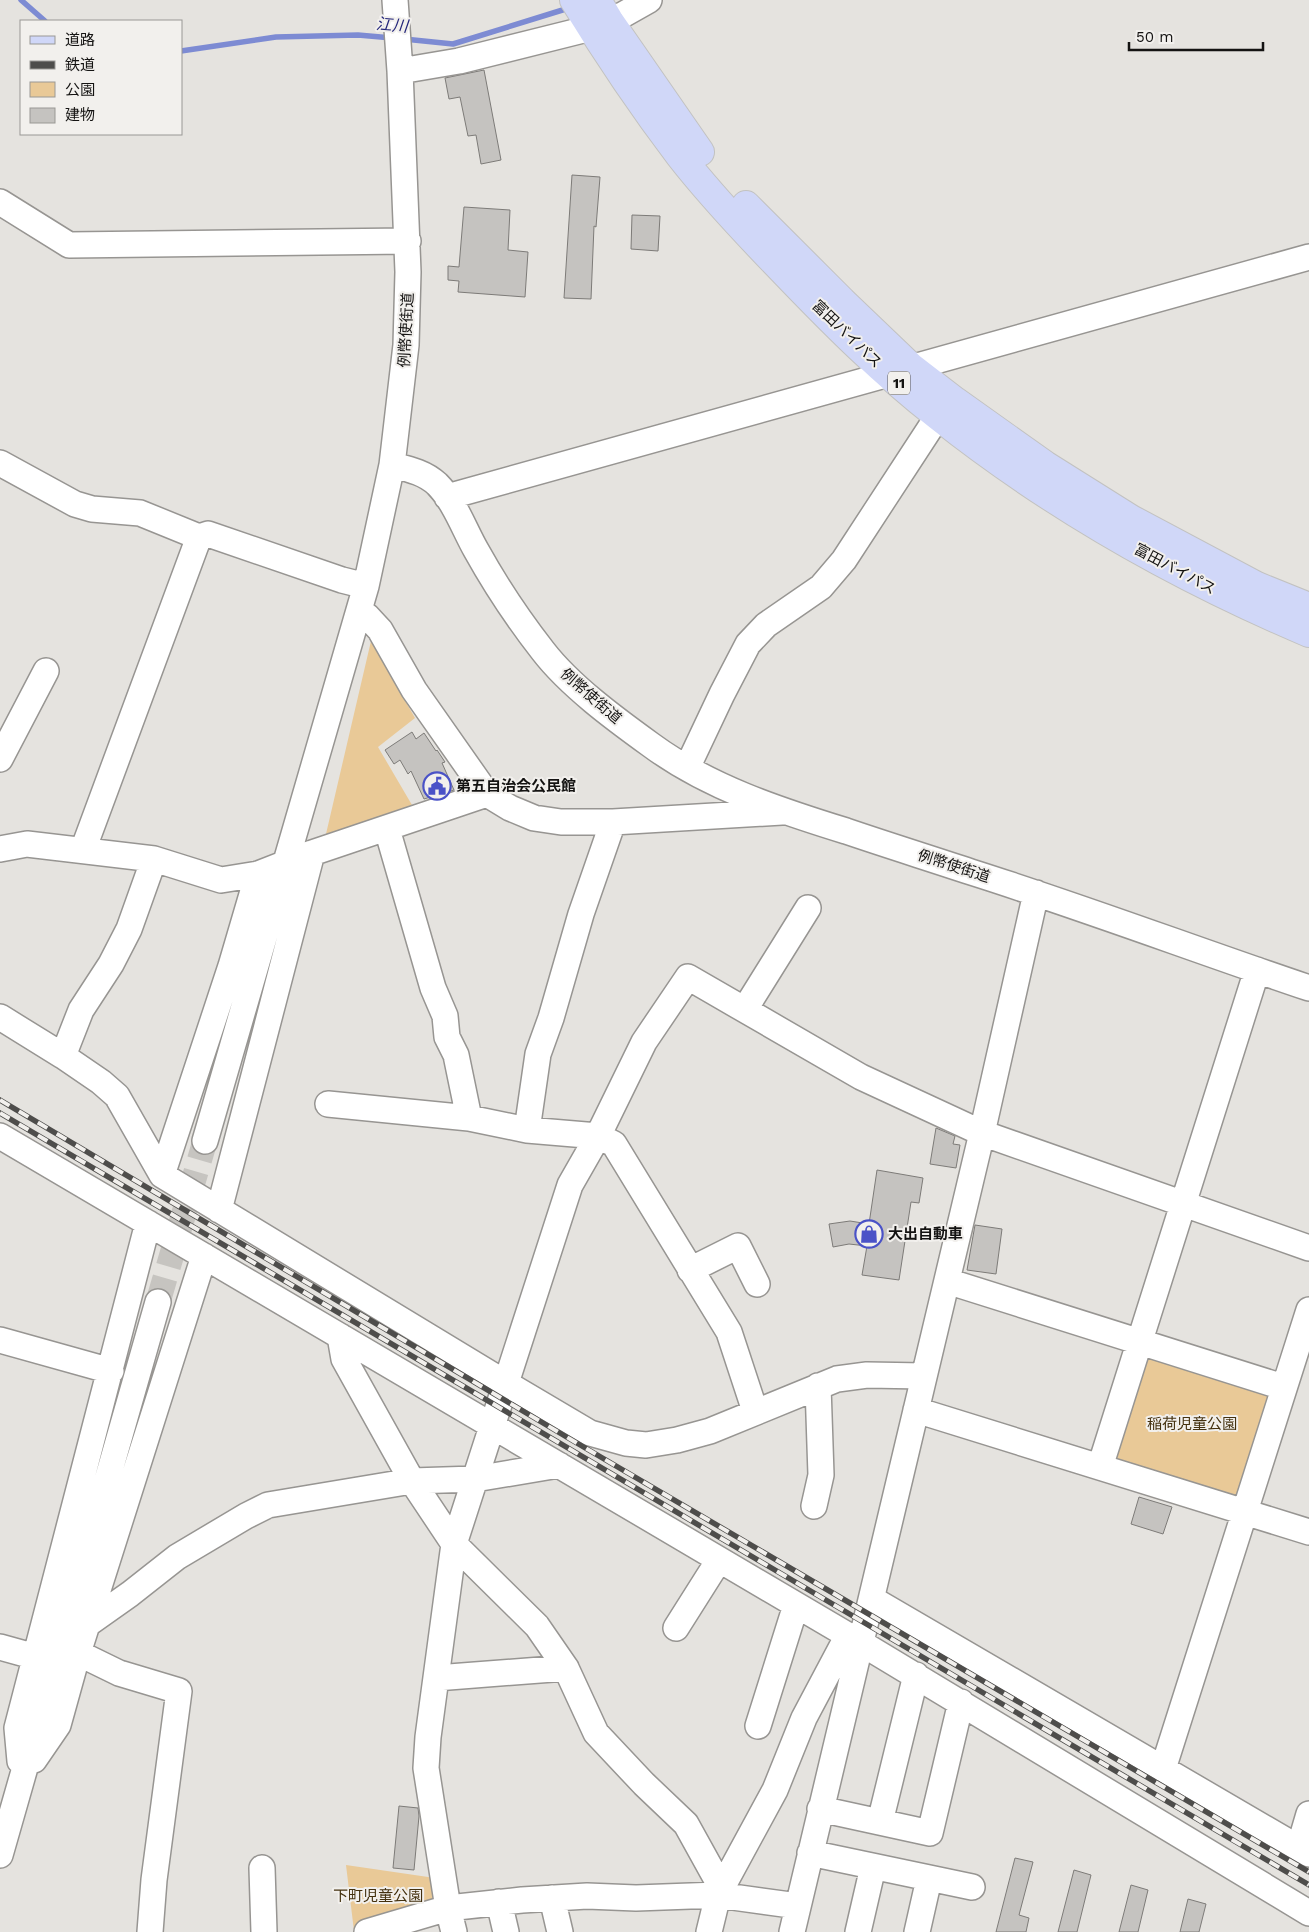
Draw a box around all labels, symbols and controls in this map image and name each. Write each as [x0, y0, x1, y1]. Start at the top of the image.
water label: 江川 [375, 14, 411, 36]
legend [20, 20, 182, 135]
scale bar [1129, 20, 1263, 52]
text: 50 m [1136, 28, 1173, 46]
text: 道路 [65, 31, 95, 49]
text: 鉄道 [65, 56, 95, 74]
text: 公園 [65, 81, 95, 99]
text: 建物 [65, 106, 95, 124]
street label: 例幣使街道 [395, 292, 417, 368]
street label: 富田バイパス [808, 296, 886, 372]
road number: 11 [888, 372, 910, 394]
street label: 富田バイパス [1131, 540, 1219, 598]
street label: 例幣使街道 [557, 665, 625, 727]
public building icon: 第五自治会公民館 [422, 771, 452, 801]
place label: 第五自治会公民館 [456, 777, 576, 795]
street label: 例幣使街道 [916, 846, 992, 886]
shop icon: 大出自動車 [854, 1219, 884, 1249]
place label: 大出自動車 [888, 1225, 963, 1243]
park label: 稲荷児童公園 [1147, 1415, 1237, 1433]
park label: 下町児童公園 [333, 1887, 423, 1905]

